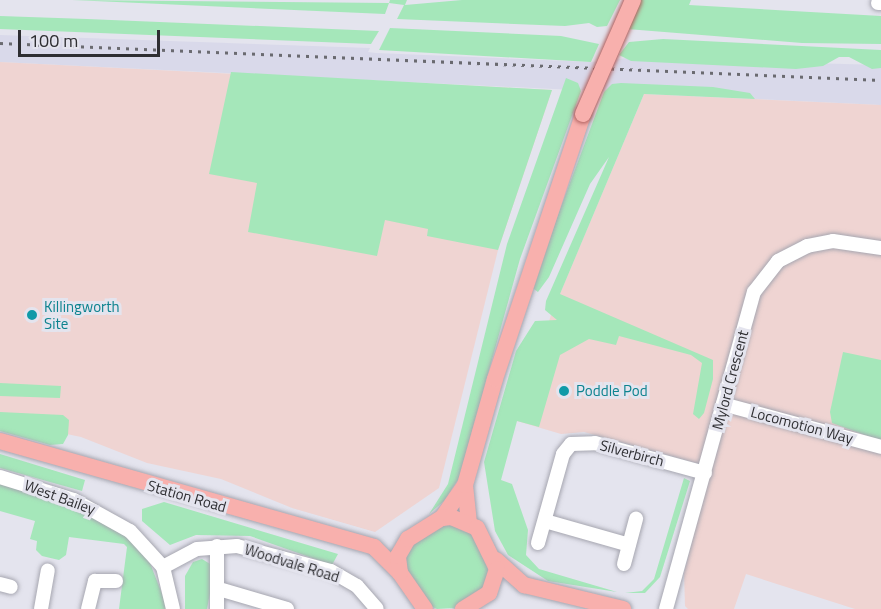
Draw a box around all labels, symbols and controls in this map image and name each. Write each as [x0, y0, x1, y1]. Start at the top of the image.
scale bar [21, 18, 164, 56]
text: 100 m [29, 27, 78, 54]
place label: Killingworth Site [44, 297, 120, 332]
marker: Killingworth Site [25, 308, 39, 322]
street label: Mylord Crescent [708, 328, 752, 432]
place label: Poddle Pod [576, 382, 648, 400]
marker: Poddle Pod [557, 384, 571, 398]
street label: Locomotion Way [749, 403, 855, 447]
street label: Silverbirch [598, 436, 666, 470]
street label: West Bailey [22, 476, 98, 518]
street label: Station Road [146, 476, 228, 516]
street label: Woodvale Road [242, 540, 342, 586]

